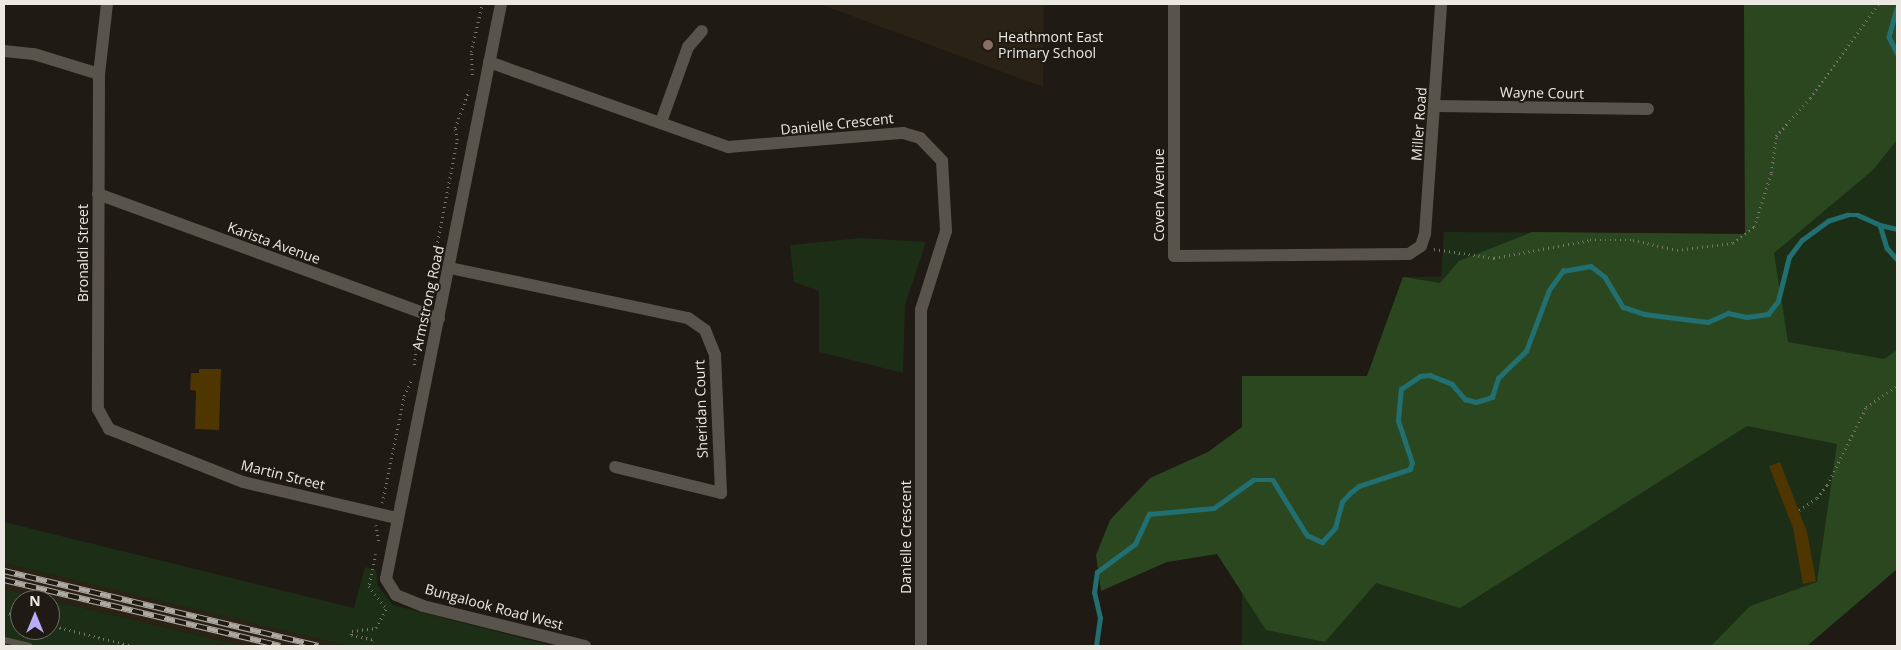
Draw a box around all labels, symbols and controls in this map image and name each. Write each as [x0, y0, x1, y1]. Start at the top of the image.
place label: Heathmont East Primary School [998, 29, 1103, 62]
marker: Heathmont East Primary School [982, 39, 994, 51]
street label: Wayne Court [1500, 84, 1584, 102]
street label: Miller Road [1408, 87, 1430, 161]
street label: Danielle Crescent [780, 110, 894, 138]
street label: Coven Avenue [1151, 148, 1167, 242]
street label: Bronaldi Street [75, 204, 91, 302]
street label: Karista Avenue [225, 218, 323, 268]
street label: Armstrong Road [409, 244, 447, 352]
street label: Sheridan Court [691, 359, 711, 459]
street label: Martin Street [239, 456, 327, 494]
street label: Danielle Crescent [898, 480, 914, 594]
street label: Bungalook Road West [423, 580, 565, 634]
north arrow [10, 590, 60, 640]
text: N [29, 591, 41, 610]

